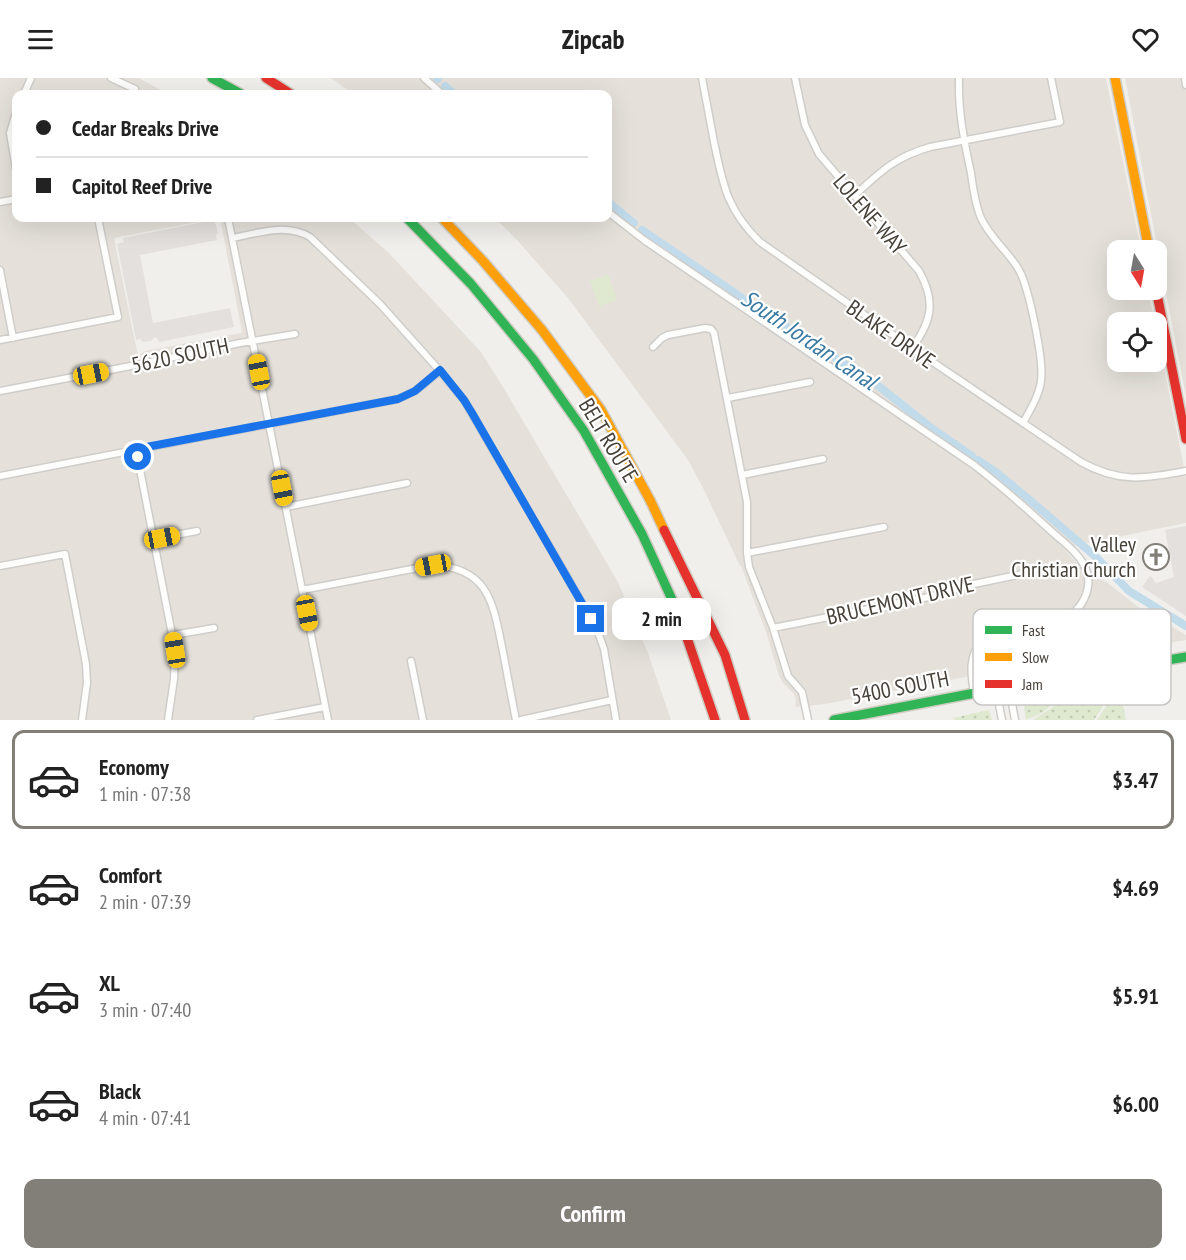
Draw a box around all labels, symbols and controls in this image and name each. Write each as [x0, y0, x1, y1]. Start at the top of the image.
text: Zipcab [562, 22, 624, 56]
icon: menu [24, 23, 57, 56]
icon: heart [1129, 23, 1162, 56]
text: Cedar Breaks Drive [72, 114, 219, 142]
street label: LOLENE WAY [827, 168, 913, 260]
text: Capitol Reef Drive [72, 172, 212, 200]
north arrow [1107, 240, 1167, 300]
map controls [1107, 240, 1167, 372]
water label: South Jordan Canal [735, 283, 885, 398]
street label: BLAKE DRIVE [841, 293, 941, 375]
button: locate [1107, 312, 1167, 372]
street label: 5620 SOUTH [129, 331, 231, 379]
car [247, 353, 271, 391]
car [72, 362, 110, 386]
street label: BELT ROUTE [573, 393, 645, 487]
route start [124, 443, 151, 470]
car [270, 469, 294, 507]
car [143, 526, 181, 550]
place label: Valley Christian Church [1011, 530, 1137, 583]
church icon: Valley Christian Church [1141, 542, 1171, 572]
car [414, 553, 452, 577]
street label: BRUCEMONT DRIVE [824, 569, 976, 631]
car [295, 594, 319, 632]
callout: 2 min [612, 598, 711, 640]
route end [577, 605, 604, 632]
text: 2 min [641, 606, 682, 632]
legend [973, 609, 1171, 705]
text: Fast [1022, 620, 1045, 640]
car [163, 631, 187, 669]
text: Slow [1022, 647, 1049, 667]
street label: 5400 SOUTH [849, 664, 951, 710]
text: Jam [1021, 674, 1043, 694]
icon: car [27, 753, 81, 807]
text: Economy [99, 753, 169, 781]
text: $3.47 [1112, 766, 1159, 794]
text: 1 min · 07:38 [99, 781, 191, 807]
icon: car [27, 861, 81, 915]
text: Comfort [99, 861, 162, 889]
text: $4.69 [1112, 874, 1159, 902]
text: 2 min · 07:39 [99, 889, 191, 915]
icon: car [27, 969, 81, 1023]
text: XL [99, 969, 120, 997]
text: $5.91 [1112, 982, 1159, 1010]
text: 3 min · 07:40 [99, 997, 191, 1023]
icon: car [27, 1077, 81, 1131]
text: Black [99, 1077, 141, 1105]
text: $6.00 [1112, 1090, 1159, 1118]
text: 4 min · 07:41 [99, 1105, 191, 1131]
button: Confirm [24, 1179, 1162, 1248]

